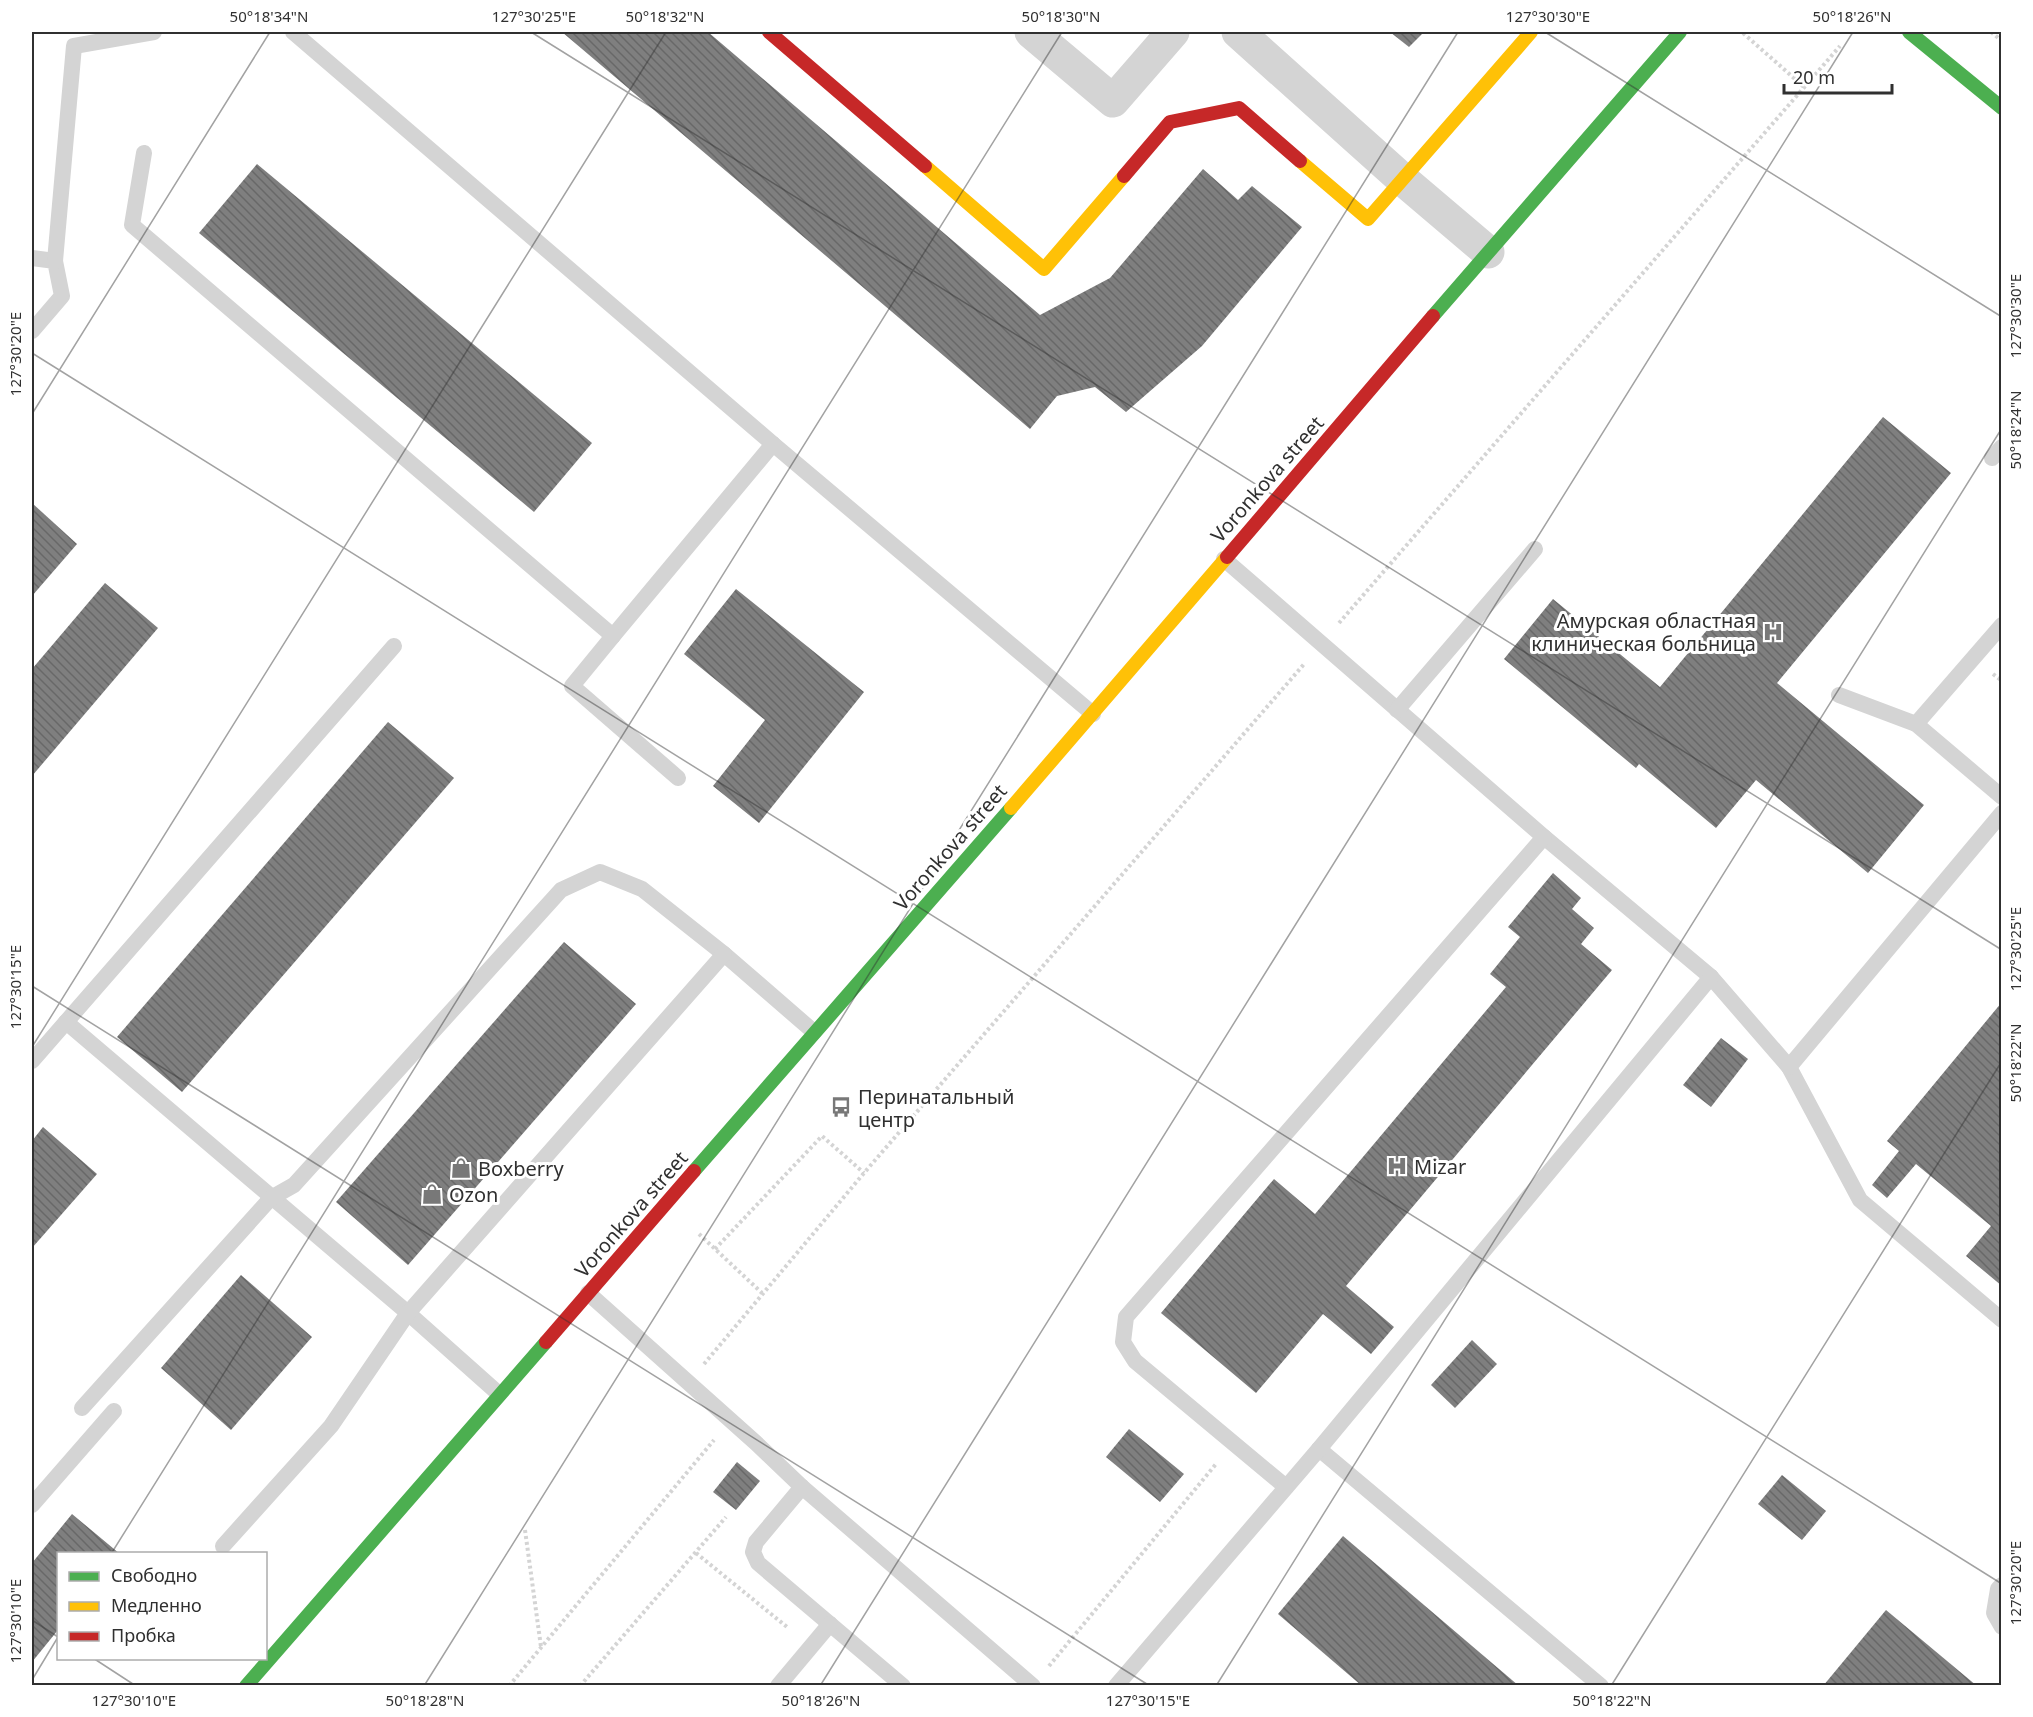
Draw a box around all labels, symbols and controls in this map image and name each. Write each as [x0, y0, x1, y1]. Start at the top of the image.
text: 50°18'34"N [230, 6, 308, 26]
text: 127°30'25"E [492, 6, 576, 26]
text: 50°18'32"N [626, 6, 704, 26]
text: 50°18'30"N [1022, 6, 1100, 26]
text: 127°30'30"E [1506, 6, 1590, 26]
text: 50°18'26"N [1813, 6, 1891, 26]
scale bar [1784, 57, 1892, 95]
text: 20 m [1793, 65, 1835, 89]
text: 127°30'30"E [2005, 274, 2025, 358]
text: 127°30'20"E [5, 312, 25, 396]
text: 50°18'24"N [2005, 391, 2025, 469]
street label: Voronkova street [1205, 410, 1329, 548]
place label: Амурская областная клиническая больница [1531, 607, 1756, 657]
hospital icon: Амурская областная клиническая больница [1761, 620, 1785, 644]
street label: Voronkova street [888, 778, 1012, 916]
text: 127°30'25"E [2005, 907, 2025, 991]
text: 127°30'15"E [5, 945, 25, 1029]
text: 50°18'22"N [2005, 1024, 2025, 1102]
place label: Перинатальный центр [858, 1083, 1014, 1133]
bus stop icon: Перинатальный центр [829, 1095, 853, 1119]
street label: Voronkova street [569, 1145, 693, 1283]
place label: Mizar [1414, 1153, 1466, 1180]
hospital icon: Mizar [1385, 1154, 1409, 1178]
place label: Boxberry [478, 1155, 564, 1182]
shop icon: Boxberry [449, 1156, 473, 1180]
place label: Ozon [449, 1181, 498, 1208]
shop icon: Ozon [420, 1182, 444, 1206]
text: 127°30'20"E [2005, 1541, 2025, 1625]
legend [57, 1552, 267, 1660]
text: Свободно [111, 1563, 197, 1587]
text: 127°30'10"E [5, 1579, 25, 1663]
text: Медленно [111, 1593, 202, 1617]
text: Пробка [111, 1623, 176, 1647]
text: 127°30'10"E [92, 1690, 176, 1710]
text: 50°18'28"N [386, 1690, 464, 1710]
text: 50°18'26"N [782, 1690, 860, 1710]
text: 127°30'15"E [1106, 1690, 1190, 1710]
text: 50°18'22"N [1573, 1690, 1651, 1710]

